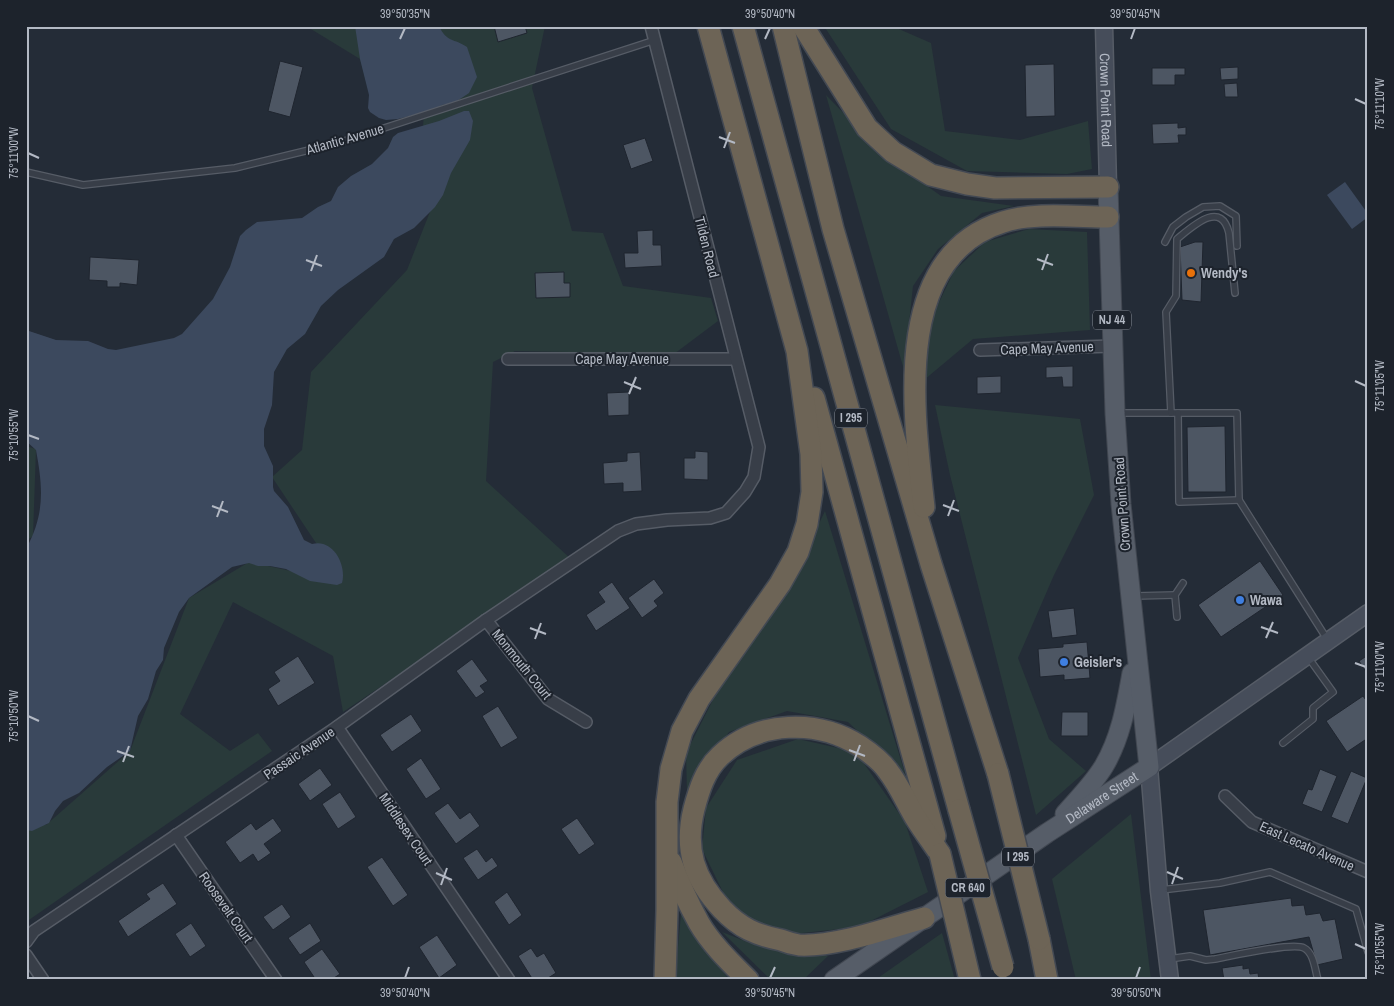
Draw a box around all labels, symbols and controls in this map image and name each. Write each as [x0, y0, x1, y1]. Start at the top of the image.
text: 39°50'35"N [380, 6, 430, 22]
text: 39°50'40"N [745, 6, 795, 22]
text: 39°50'45"N [1110, 6, 1160, 22]
street label: Crown Point Road [1096, 53, 1116, 147]
text: 75°11'10"W [1372, 78, 1388, 130]
street label: Atlantic Avenue [303, 119, 386, 159]
text: 75°11'00"W [6, 127, 22, 179]
street label: Tilden Road [691, 215, 723, 279]
place label: Wendy's [1201, 264, 1248, 282]
marker: Wendy's [1185, 267, 1197, 279]
road number: NJ 44 [1093, 310, 1131, 330]
street label: Cape May Avenue [1000, 337, 1094, 359]
street label: Cape May Avenue [575, 350, 669, 368]
text: 75°11'05"W [1372, 360, 1388, 412]
text: 75°10'55"W [6, 408, 22, 461]
road number: I 295 [835, 408, 867, 428]
street label: Crown Point Road [1110, 457, 1134, 551]
place label: Wawa [1250, 591, 1283, 609]
marker: Wawa [1234, 594, 1246, 606]
street label: Monmouth Court [488, 625, 556, 703]
text: 75°11'00"W [1372, 641, 1388, 693]
place label: Geisler's [1074, 653, 1122, 671]
marker: Geisler's [1058, 656, 1070, 668]
text: 75°10'50"W [6, 689, 22, 742]
street label: Passaic Avenue [260, 723, 338, 783]
street label: Delaware Street [1062, 768, 1141, 828]
street label: Middlesex Court [375, 789, 437, 869]
street label: East Lecato Avenue [1257, 817, 1357, 875]
road number: I 295 [1002, 848, 1034, 866]
street label: Roosevelt Court [195, 868, 257, 946]
road number: CR 640 [946, 878, 990, 898]
text: 75°10'55"W [1372, 922, 1388, 975]
text: 39°50'40"N [380, 985, 430, 1001]
text: 39°50'45"N [745, 985, 795, 1001]
text: 39°50'50"N [1111, 985, 1161, 1001]

